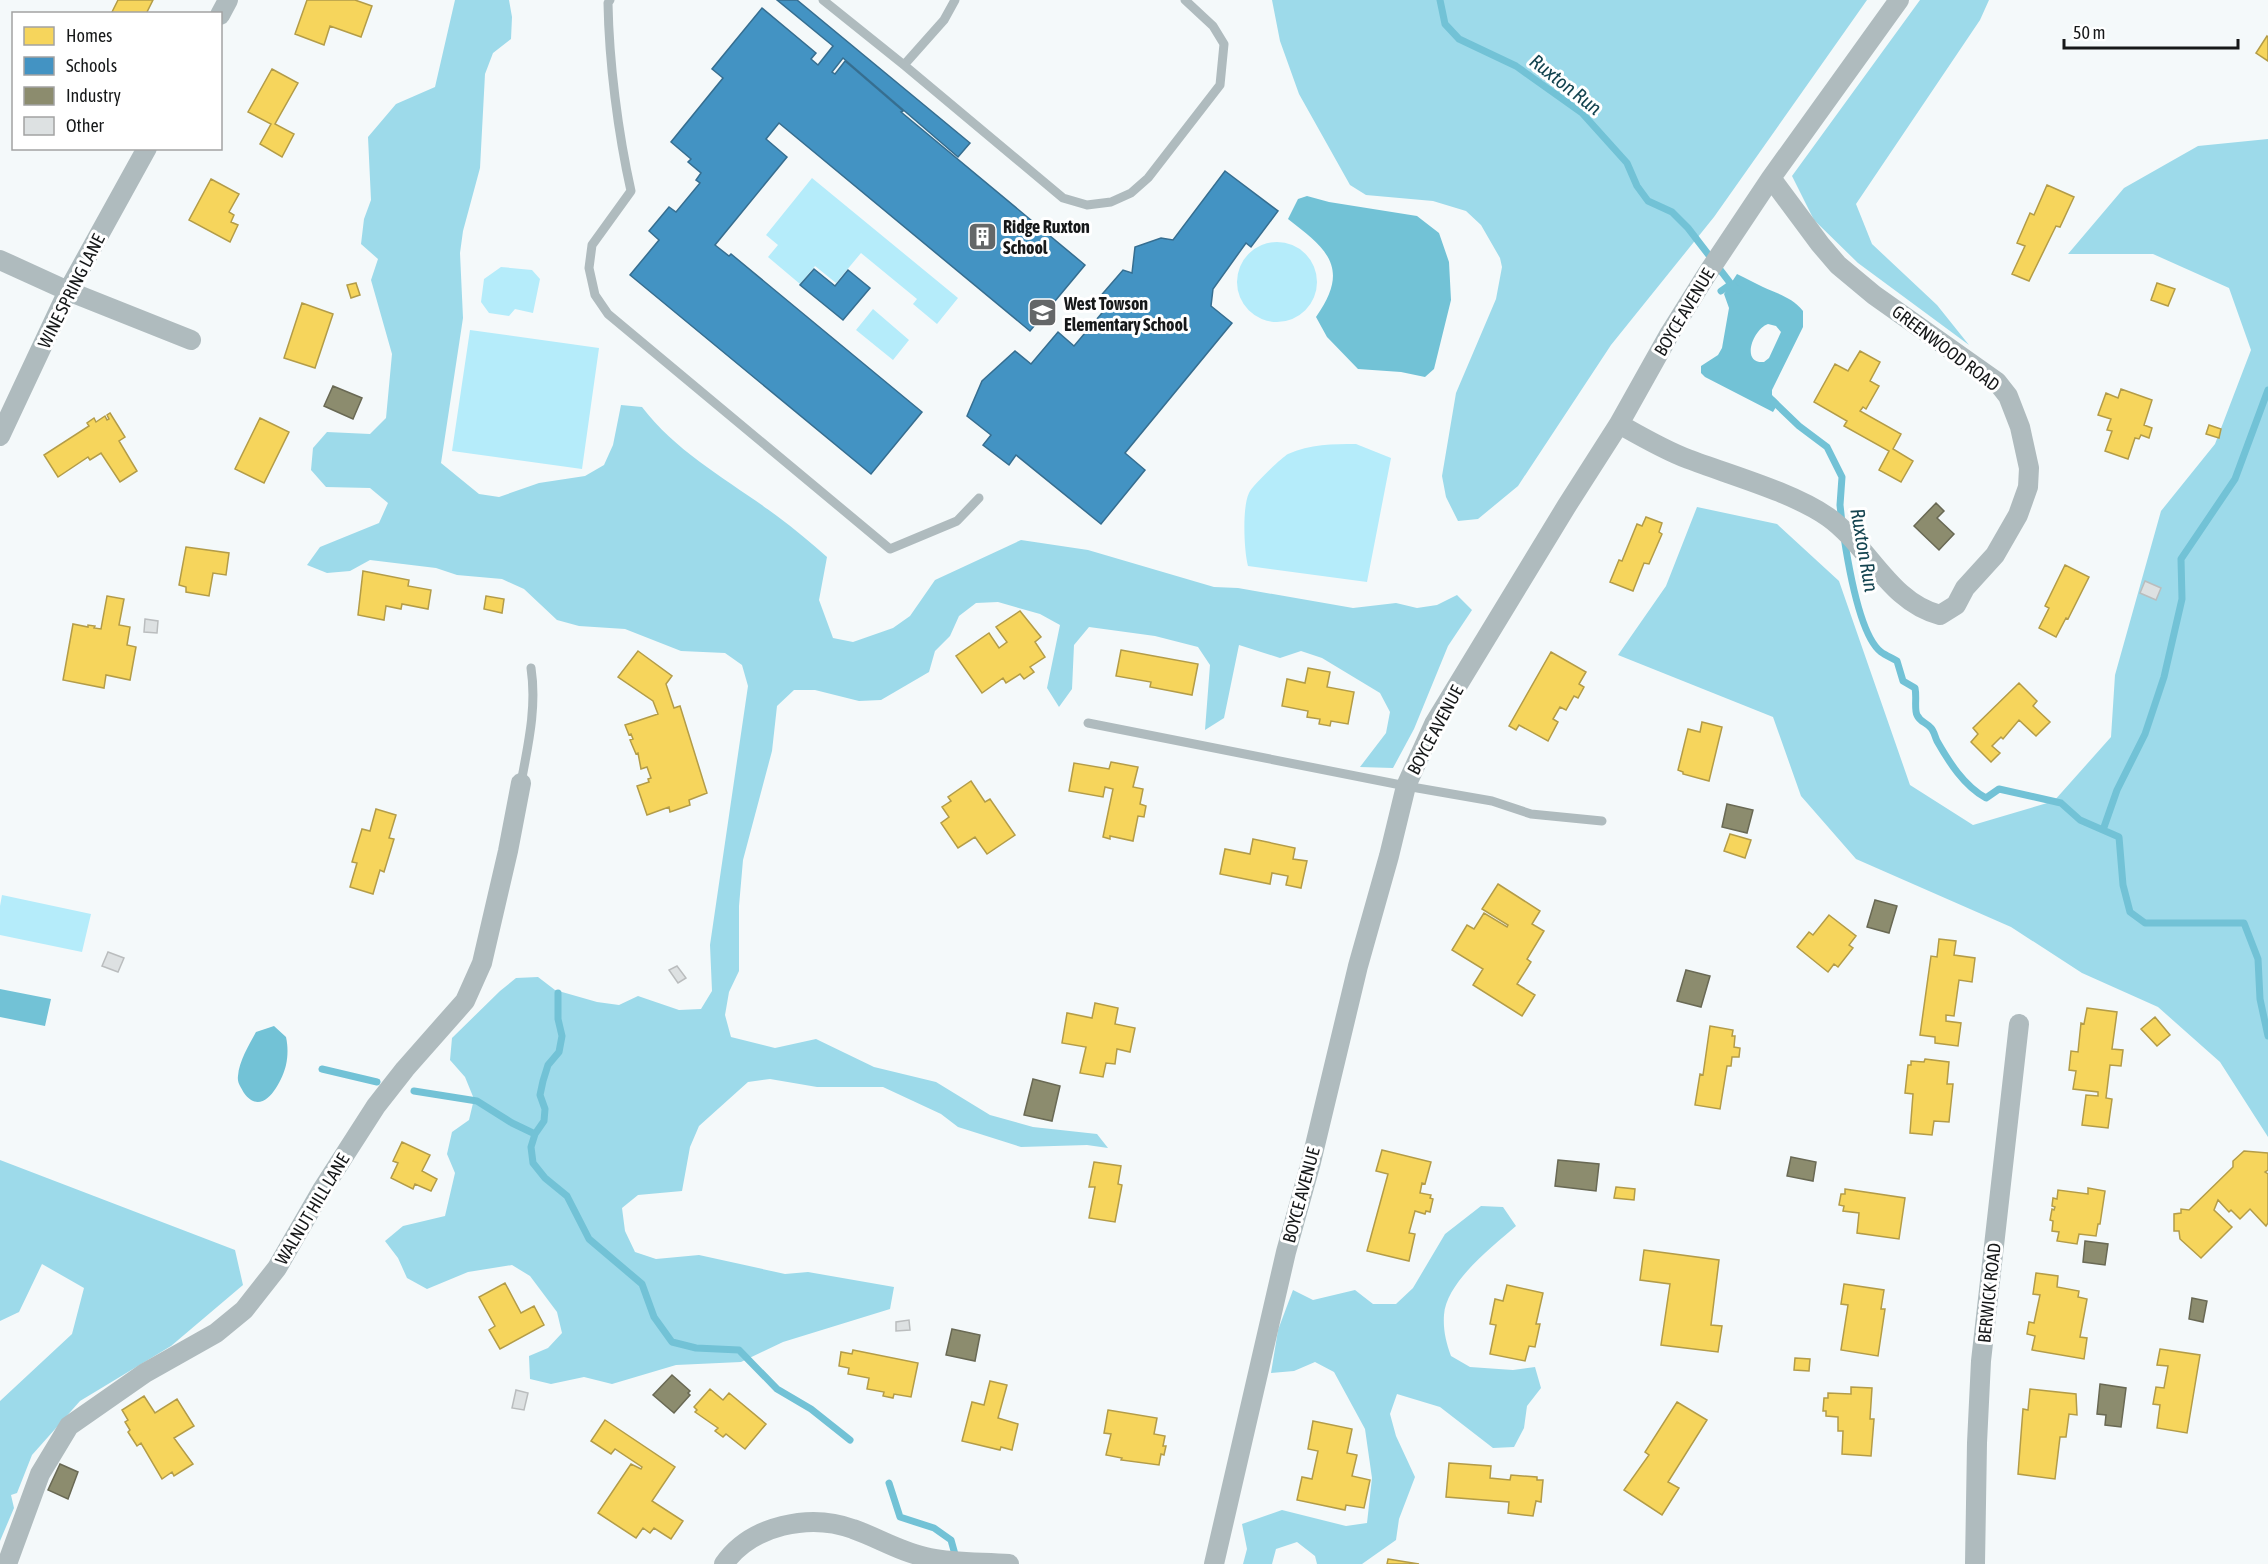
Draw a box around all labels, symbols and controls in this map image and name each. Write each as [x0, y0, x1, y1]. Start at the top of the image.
legend [12, 12, 222, 150]
scale bar [2064, 12, 2238, 50]
text: 50 m [2073, 22, 2105, 43]
text: Homes [66, 25, 112, 46]
water label: Ruxton Run [1526, 49, 1607, 119]
text: Schools [66, 55, 117, 76]
text: Industry [66, 85, 121, 106]
text: Other [66, 115, 105, 136]
place label: Ridge Ruxton School [1003, 216, 1090, 258]
building icon: Ridge Ruxton School [966, 220, 998, 252]
street label: WINE SPRING LANE [33, 230, 109, 351]
street label: BOYCE AVENUE [1650, 264, 1718, 359]
place label: West Towson Elementary School [1063, 293, 1188, 335]
school or university icon: West Towson Elementary School [1027, 297, 1059, 329]
street label: GREENWOOD ROAD [1888, 301, 2004, 395]
water label: Ruxton Run [1846, 506, 1884, 594]
street label: BOYCE AVENUE [1403, 681, 1467, 778]
street label: BOYCE AVENUE [1278, 1145, 1324, 1245]
street label: WALNUT HILL LANE [271, 1149, 354, 1268]
street label: BERWICK ROAD [1973, 1242, 2005, 1344]

